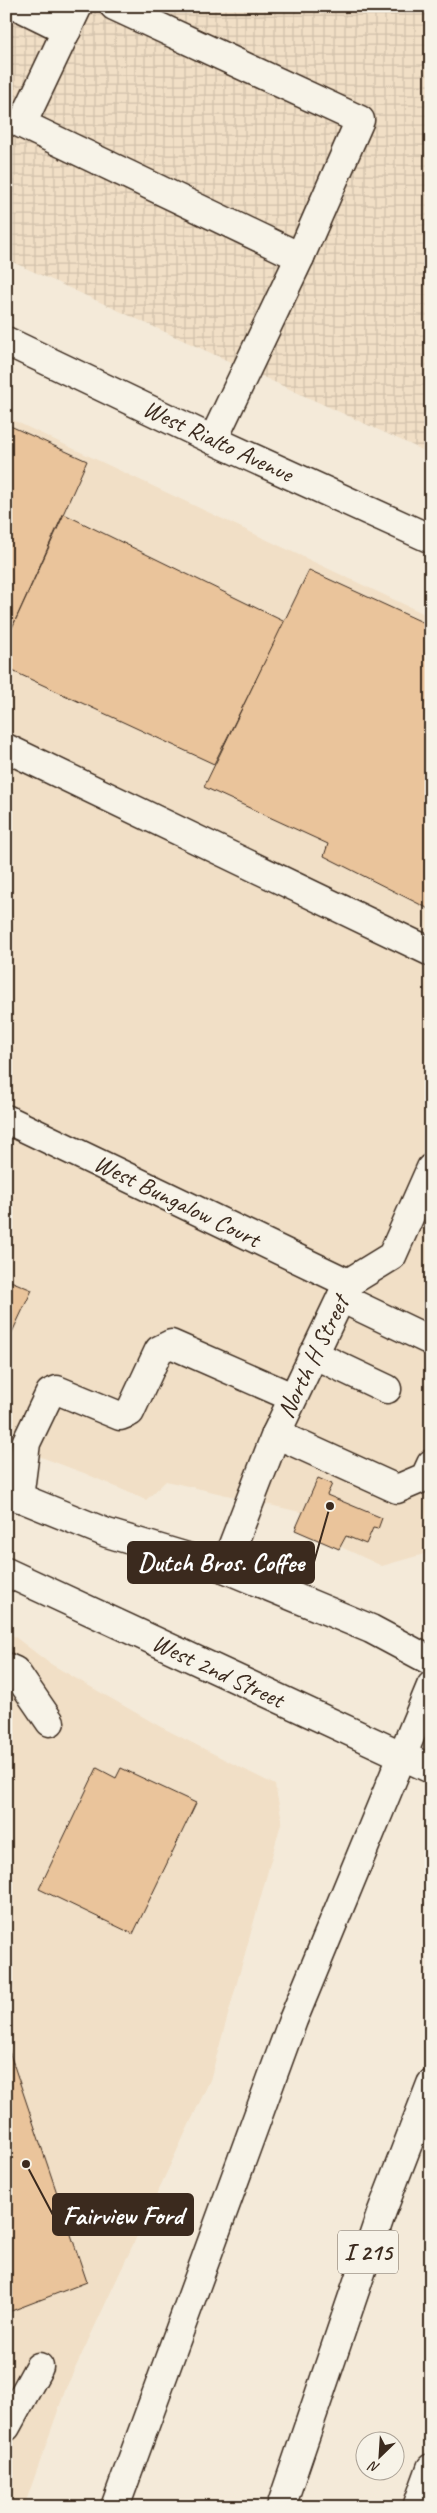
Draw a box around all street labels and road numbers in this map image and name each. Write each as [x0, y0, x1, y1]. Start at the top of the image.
street label: West Rialto Avenue [138, 392, 300, 490]
street label: West Bungalow Court [89, 1147, 268, 1256]
street label: North H Street [270, 1287, 358, 1423]
street label: West 2nd Street [147, 1627, 291, 1717]
road number: I 215 [338, 2230, 398, 2274]

